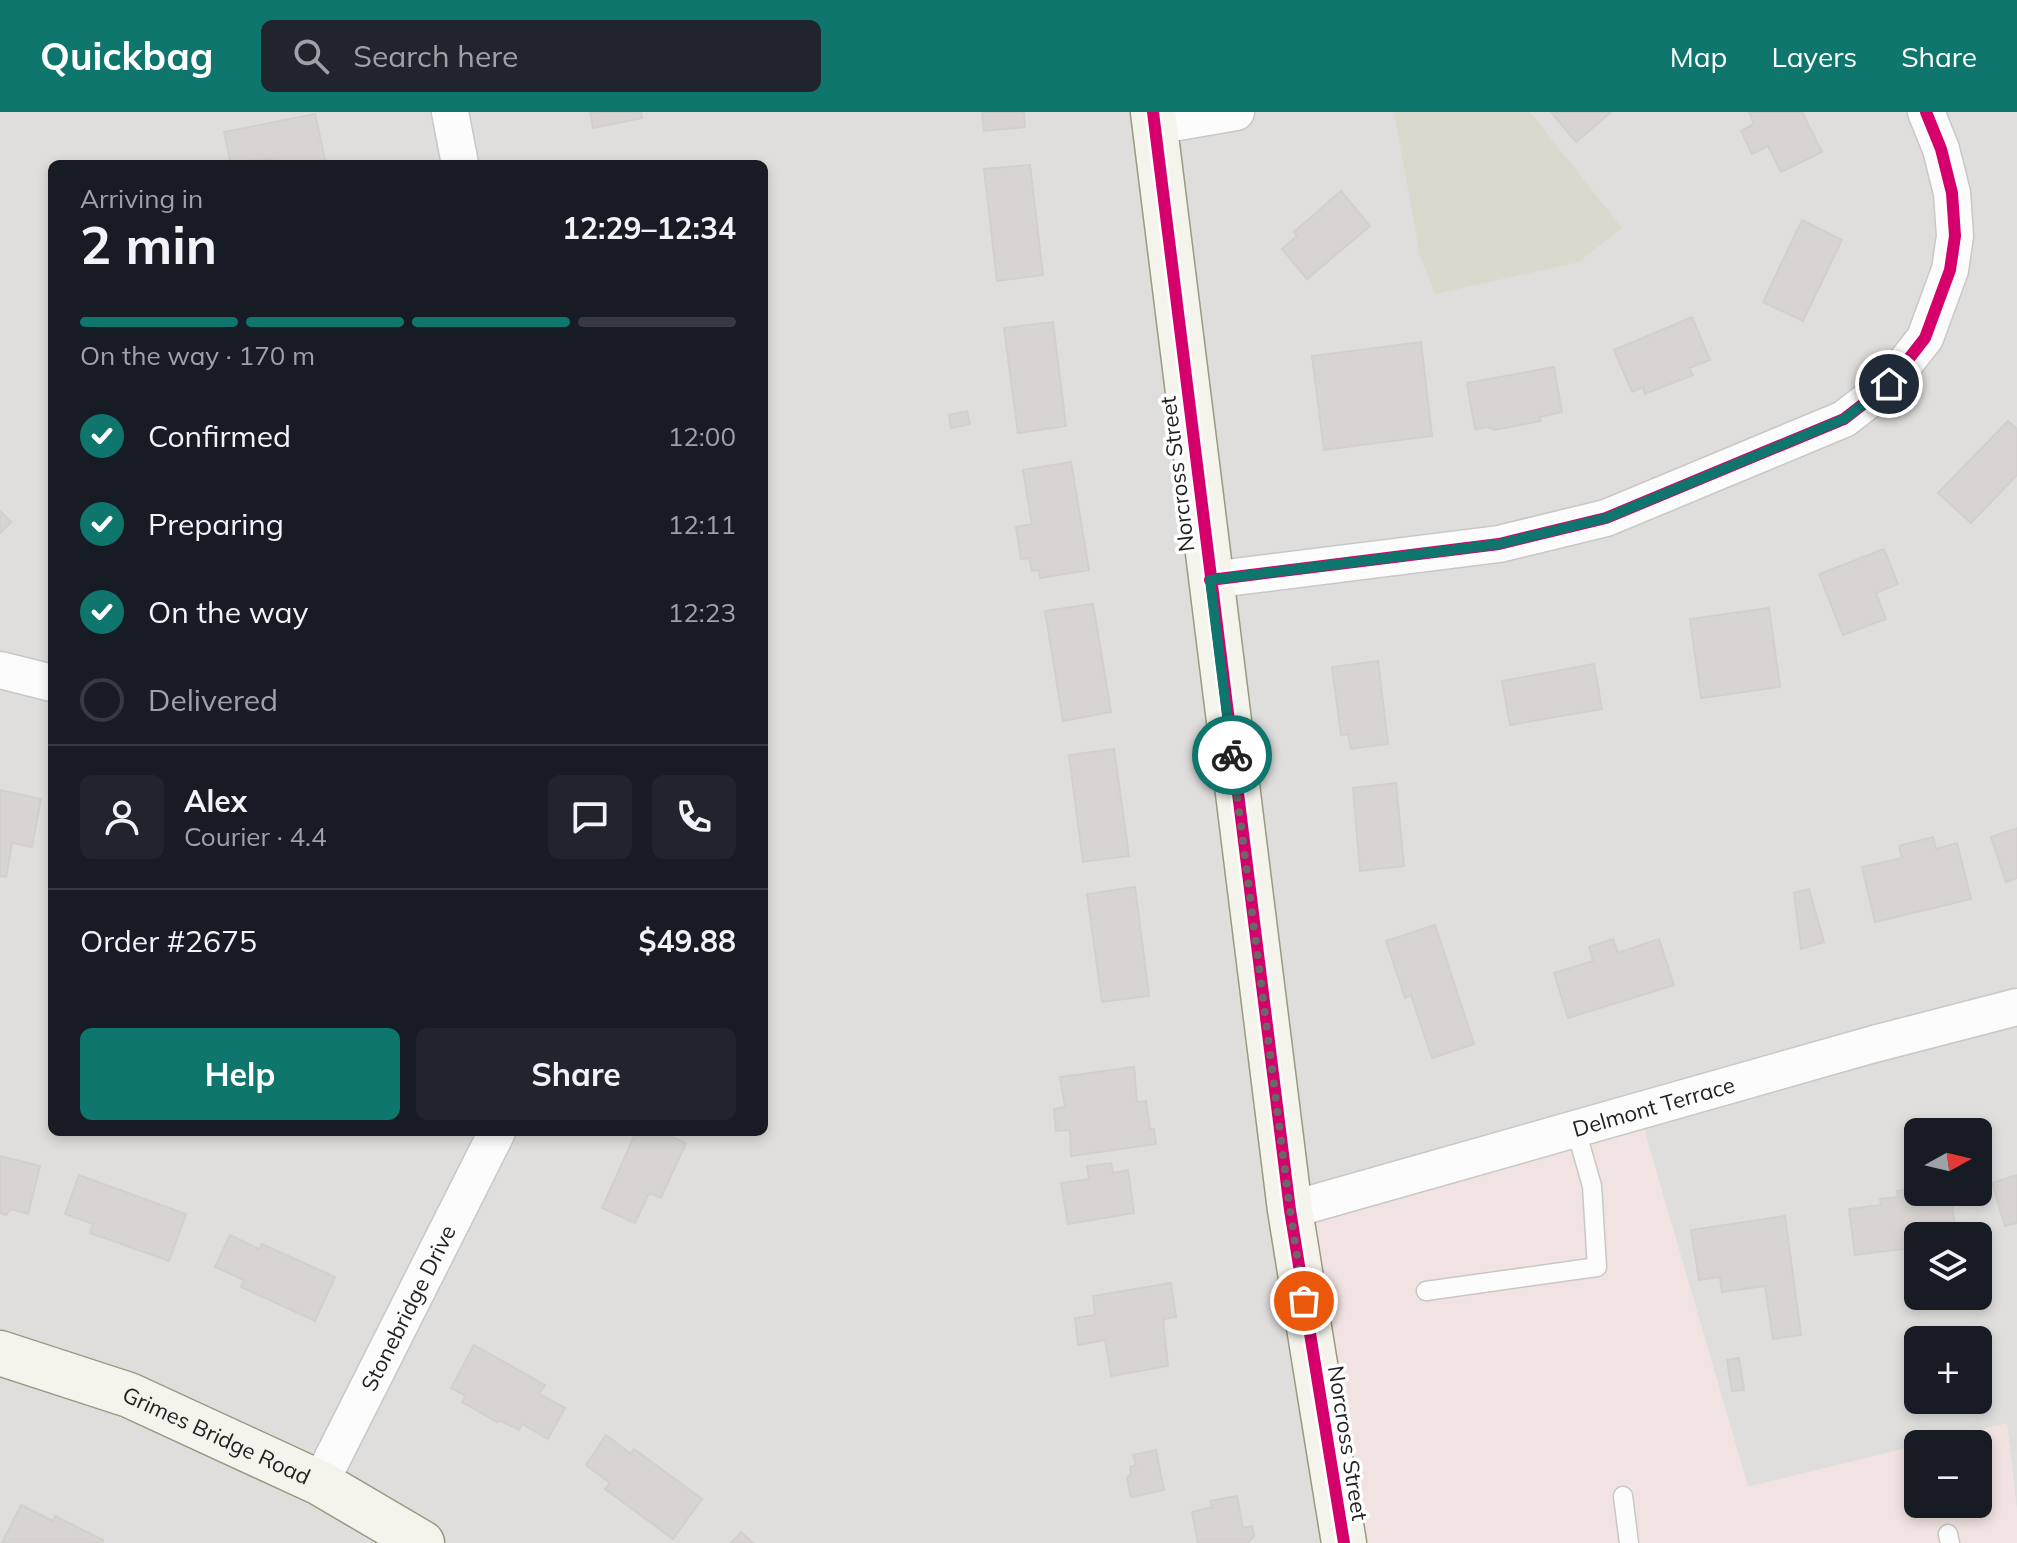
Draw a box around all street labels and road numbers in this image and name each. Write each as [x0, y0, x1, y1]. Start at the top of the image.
street label: Norcross Street [1154, 394, 1200, 553]
street label: Delmont Terrace [1569, 1070, 1738, 1143]
street label: Stonebridge Drive [355, 1220, 462, 1396]
street label: Norcross Street [1322, 1364, 1374, 1523]
street label: Grimes Bridge Road [118, 1380, 315, 1491]

